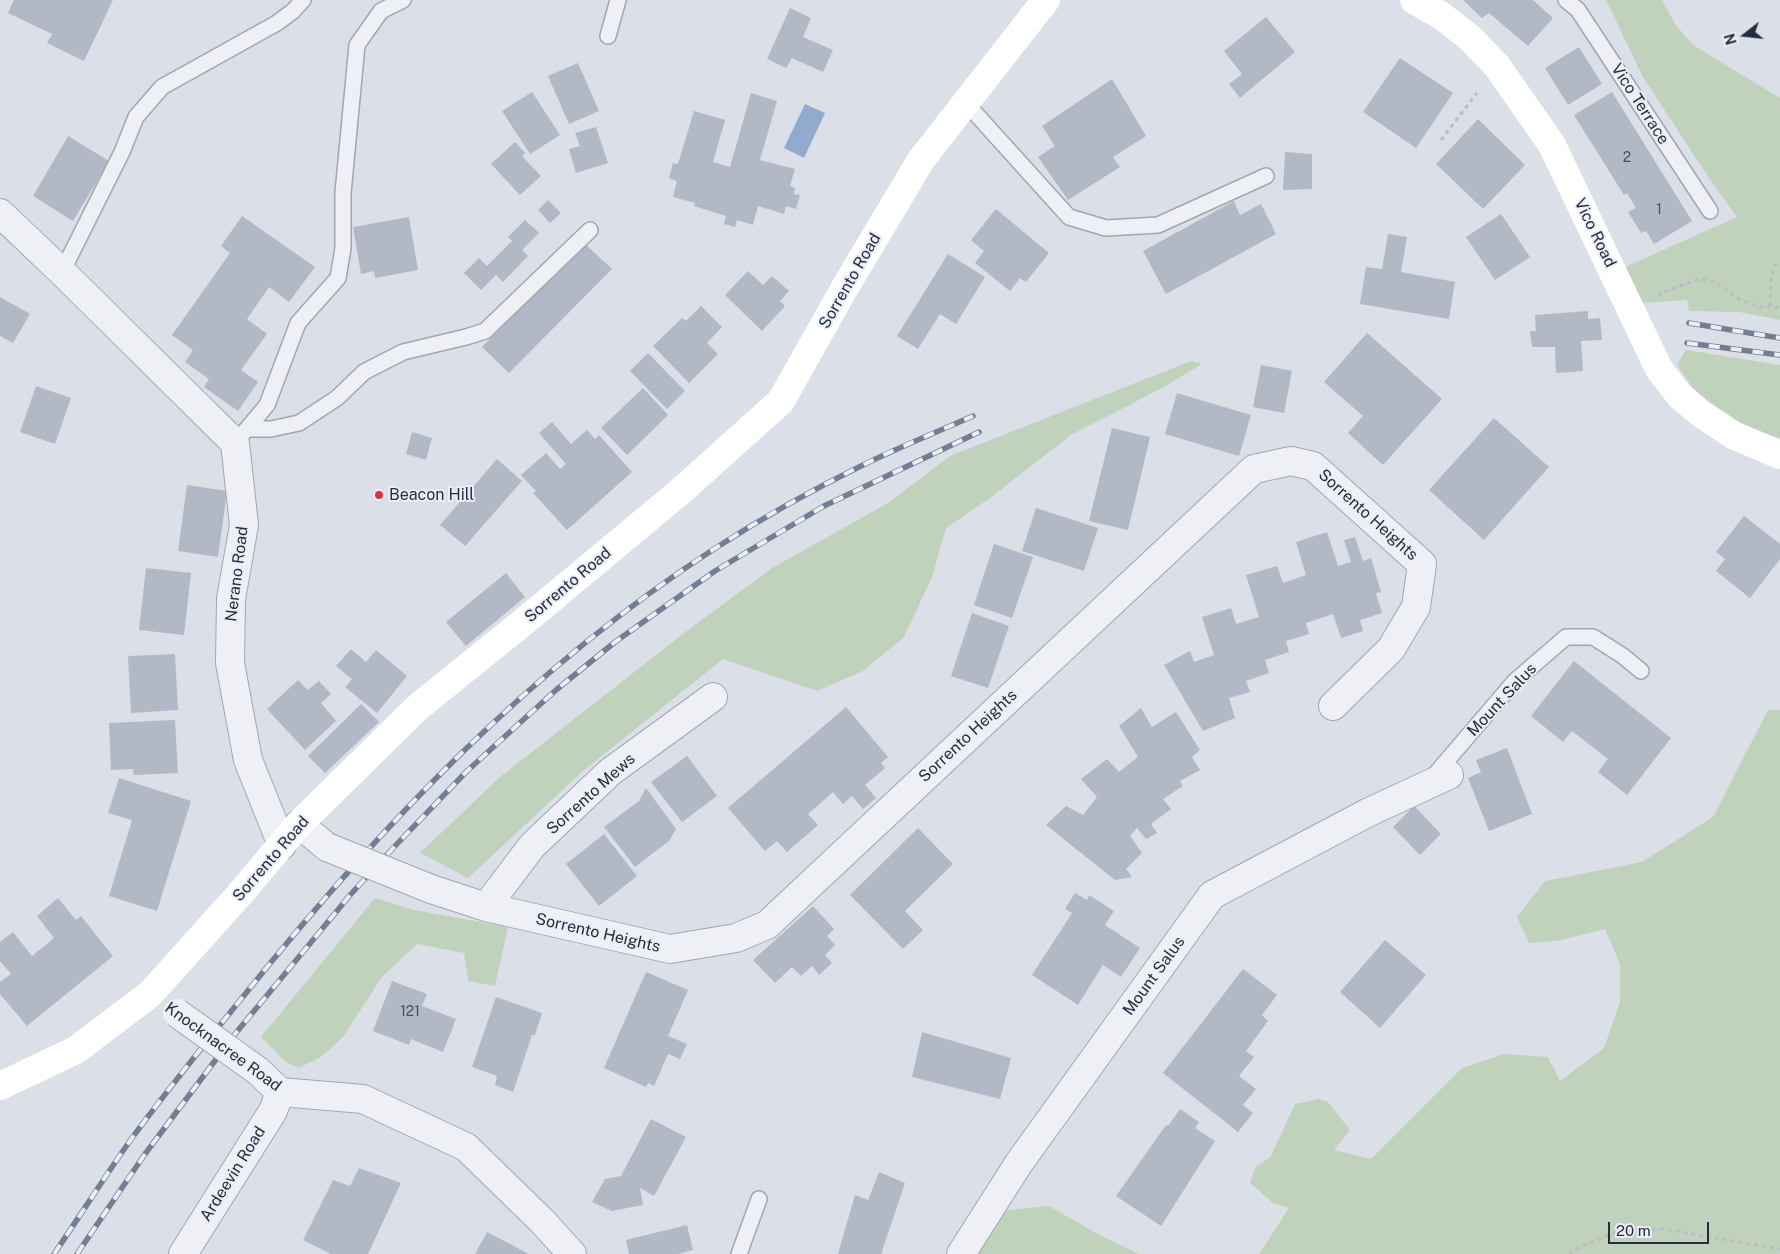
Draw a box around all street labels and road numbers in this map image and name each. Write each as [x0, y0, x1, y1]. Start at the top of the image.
street label: Vico Terrace [1607, 60, 1673, 148]
street label: Vico Road [1570, 195, 1620, 271]
street label: Sorrento Road [815, 230, 885, 332]
street label: Sorrento Heights [1314, 465, 1422, 565]
street label: Nerano Road [222, 525, 252, 623]
street label: Sorrento Road [521, 543, 615, 627]
street label: Mount Salus [1463, 659, 1541, 741]
street label: Sorrento Heights [915, 686, 1021, 786]
street label: Sorrento Mews [543, 749, 639, 839]
street label: Sorrento Road [229, 812, 313, 906]
street label: Sorrento Heights [534, 909, 662, 957]
street label: Mount Salus [1119, 933, 1189, 1019]
street label: Knocknacree Road [161, 998, 285, 1096]
street label: Ardeevin Road [196, 1123, 270, 1225]

